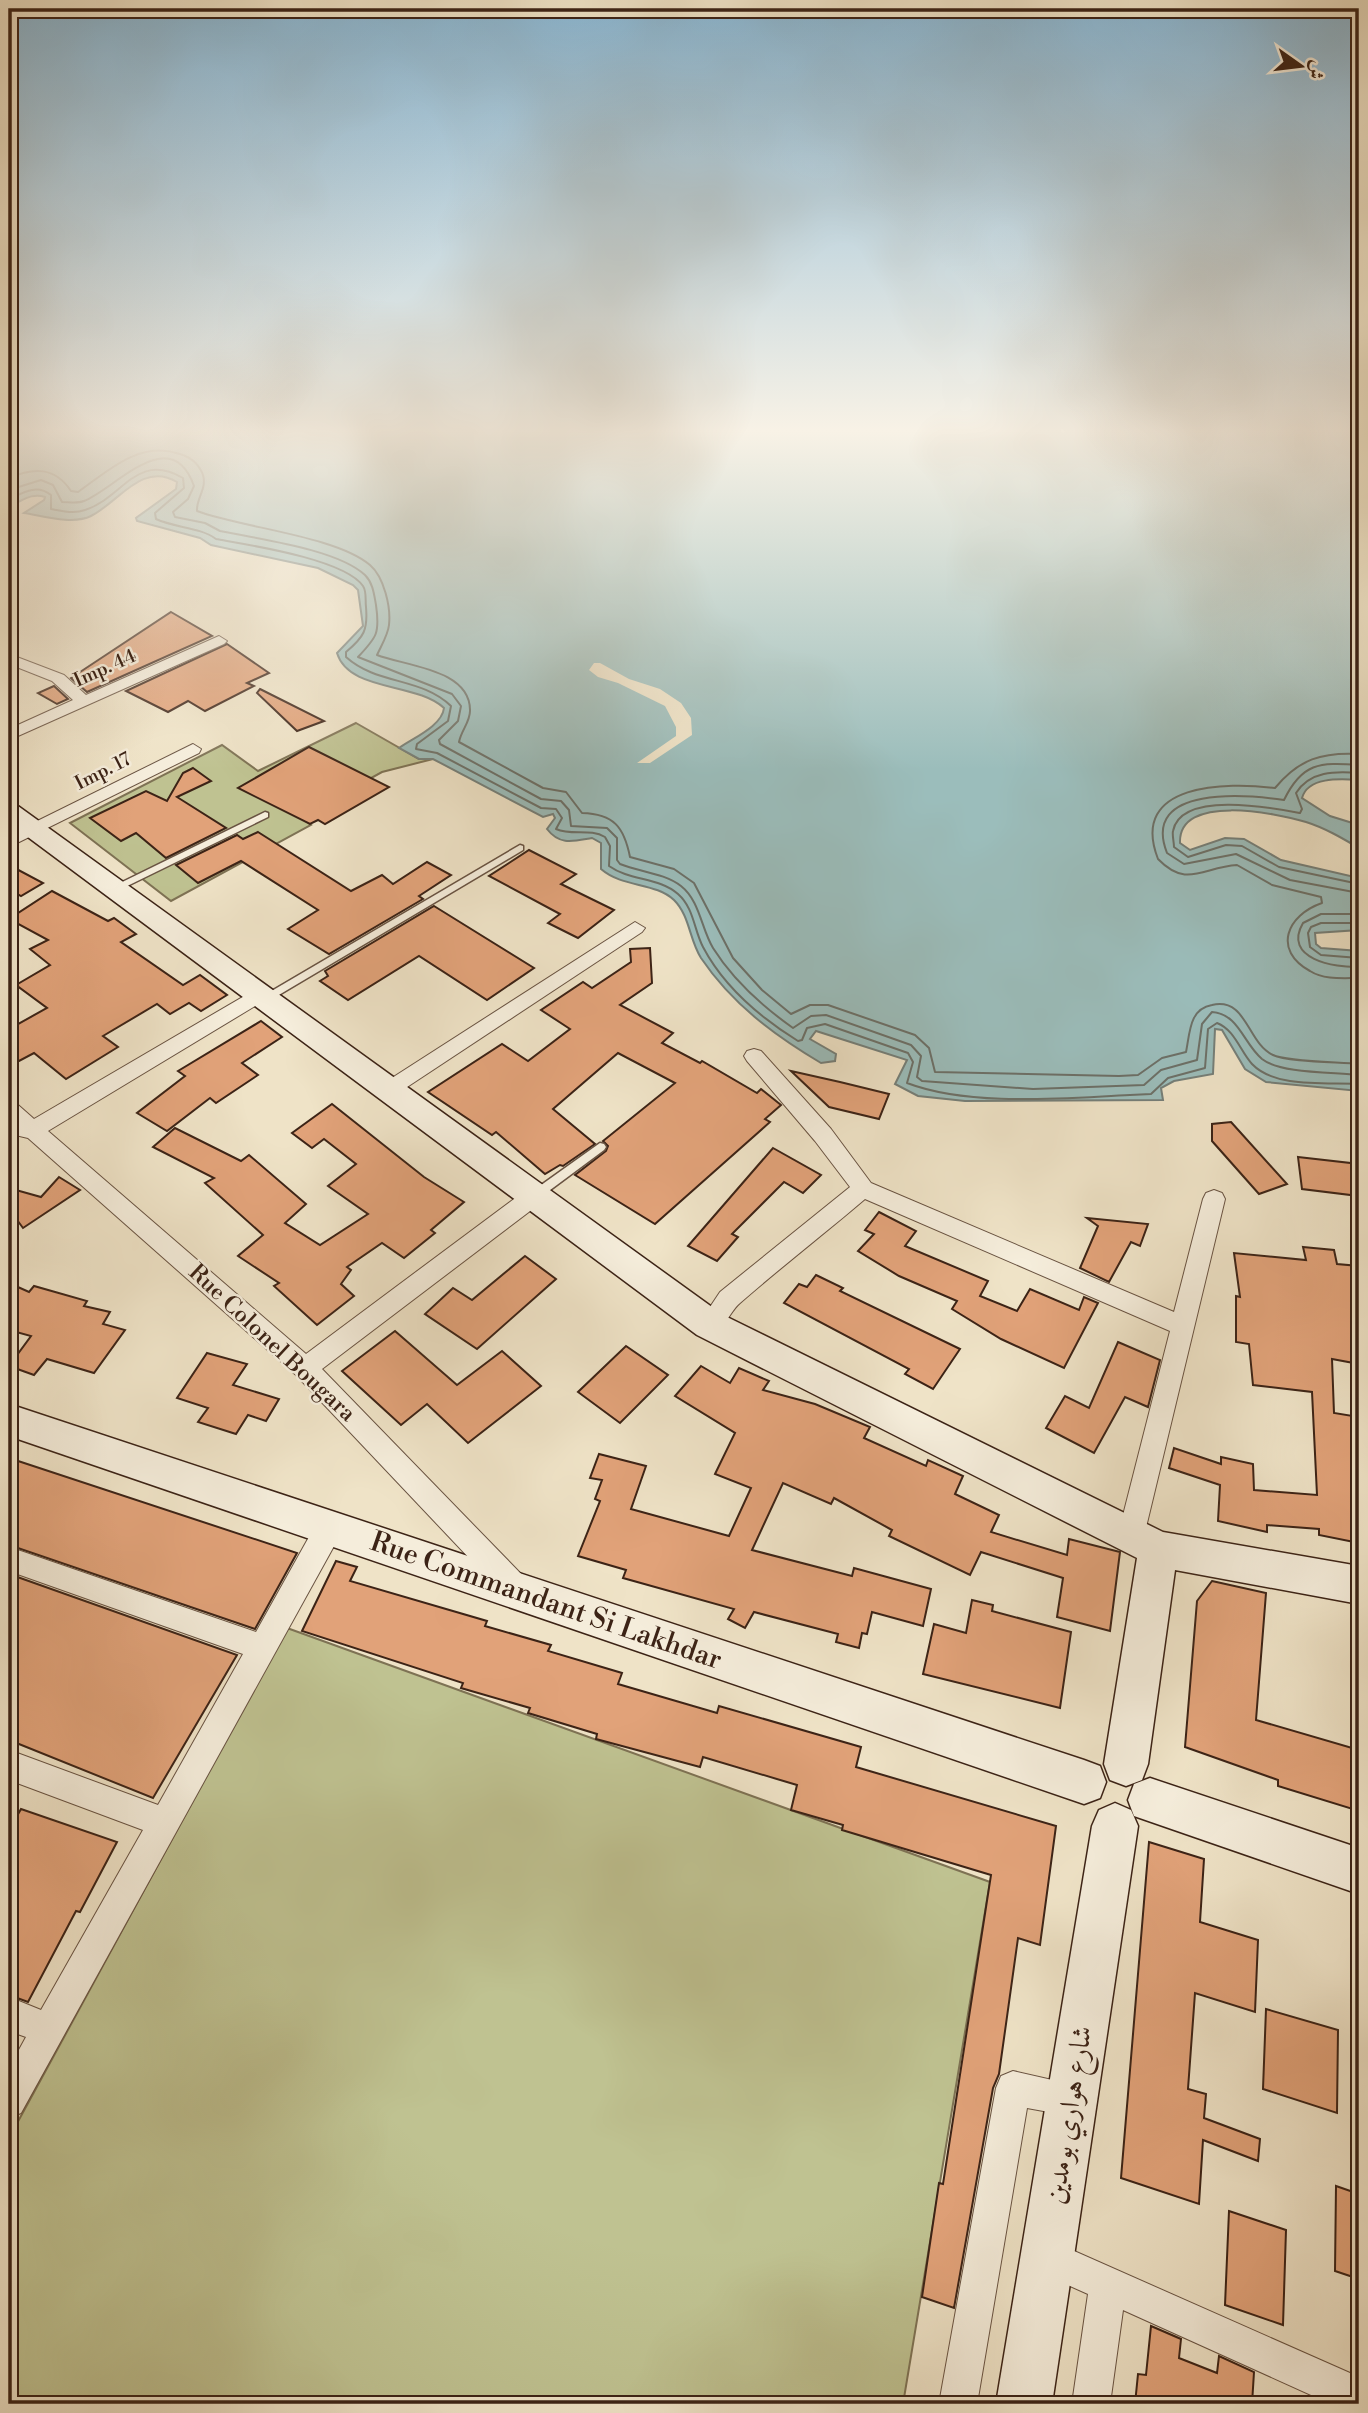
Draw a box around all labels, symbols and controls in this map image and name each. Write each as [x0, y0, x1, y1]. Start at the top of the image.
north arrow [1266, 32, 1336, 102]
text: ش [1303, 58, 1330, 82]
street label: Imp. 44 [70, 644, 140, 692]
street label: Imp. 17 [71, 747, 135, 795]
street label: Rue Colonel Bougara [183, 1258, 361, 1428]
street label: Rue Commandant Si Lakhdar [365, 1524, 727, 1678]
street label: شارع هواري بومدين [1038, 2023, 1105, 2207]

